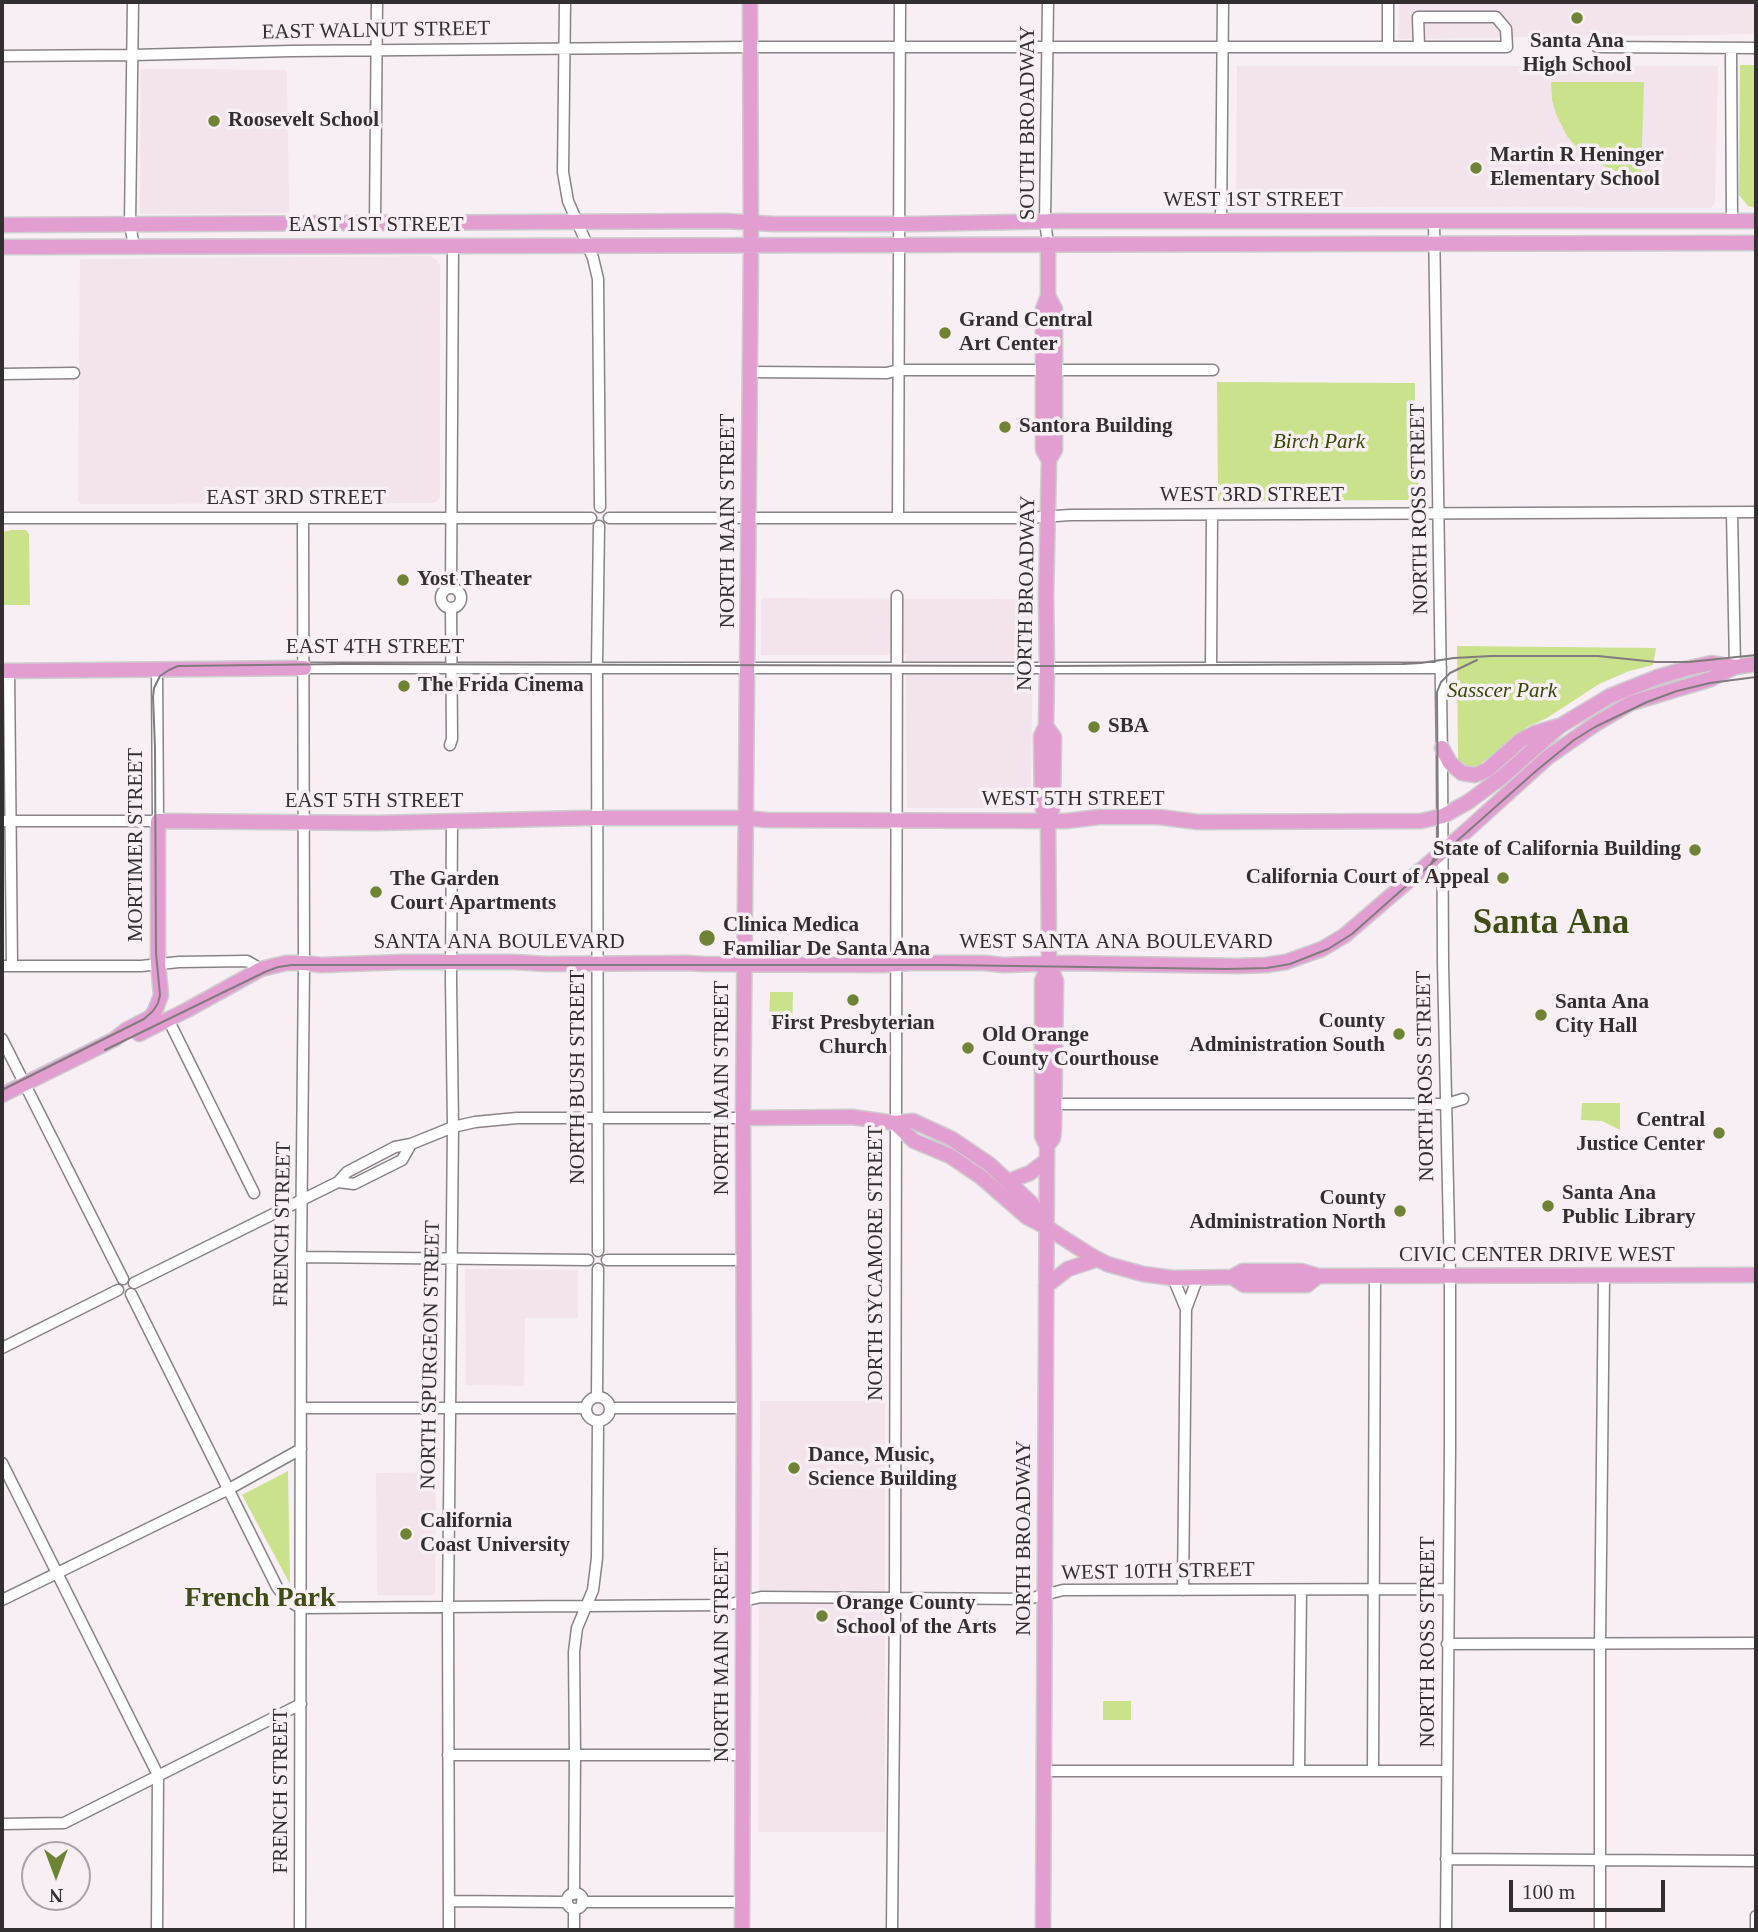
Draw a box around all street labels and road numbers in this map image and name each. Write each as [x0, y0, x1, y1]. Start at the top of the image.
street label: EAST WALNUT STREET [261, 16, 491, 46]
street label: SOUTH BROADWAY [1015, 26, 1041, 220]
street label: WEST 1ST STREET [1163, 187, 1343, 213]
street label: EAST 1ST STREET [288, 212, 464, 238]
street label: NORTH ROSS STREET [1406, 403, 1434, 615]
street label: NORTH MAIN STREET [715, 414, 741, 628]
street label: WEST 3RD STREET [1160, 482, 1344, 508]
street label: EAST 3RD STREET [206, 485, 386, 511]
street label: NORTH BROADWAY [1013, 495, 1041, 691]
street label: EAST 4TH STREET [286, 634, 464, 660]
street label: MORTIMER STREET [123, 748, 149, 942]
street label: WEST 5TH STREET [981, 786, 1165, 812]
street label: EAST 5TH STREET [285, 788, 463, 814]
street label: SANTA ANA BOULEVARD [373, 929, 625, 955]
street label: WEST SANTA ANA BOULEVARD [959, 929, 1273, 955]
street label: NORTH BUSH STREET [565, 970, 591, 1184]
street label: NORTH ROSS STREET [1412, 970, 1440, 1182]
street label: NORTH MAIN STREET [709, 981, 735, 1195]
street label: NORTH SYCAMORE STREET [863, 1125, 889, 1401]
street label: FRENCH STREET [269, 1141, 297, 1307]
street label: NORTH SPURGEON STREET [416, 1220, 446, 1490]
street label: CIVIC CENTER DRIVE WEST [1399, 1242, 1675, 1268]
street label: NORTH BROADWAY [1011, 1440, 1037, 1636]
street label: NORTH ROSS STREET [1415, 1536, 1441, 1748]
street label: NORTH MAIN STREET [709, 1548, 735, 1762]
street label: WEST 10TH STREET [1061, 1558, 1255, 1586]
street label: FRENCH STREET [268, 1708, 294, 1874]

